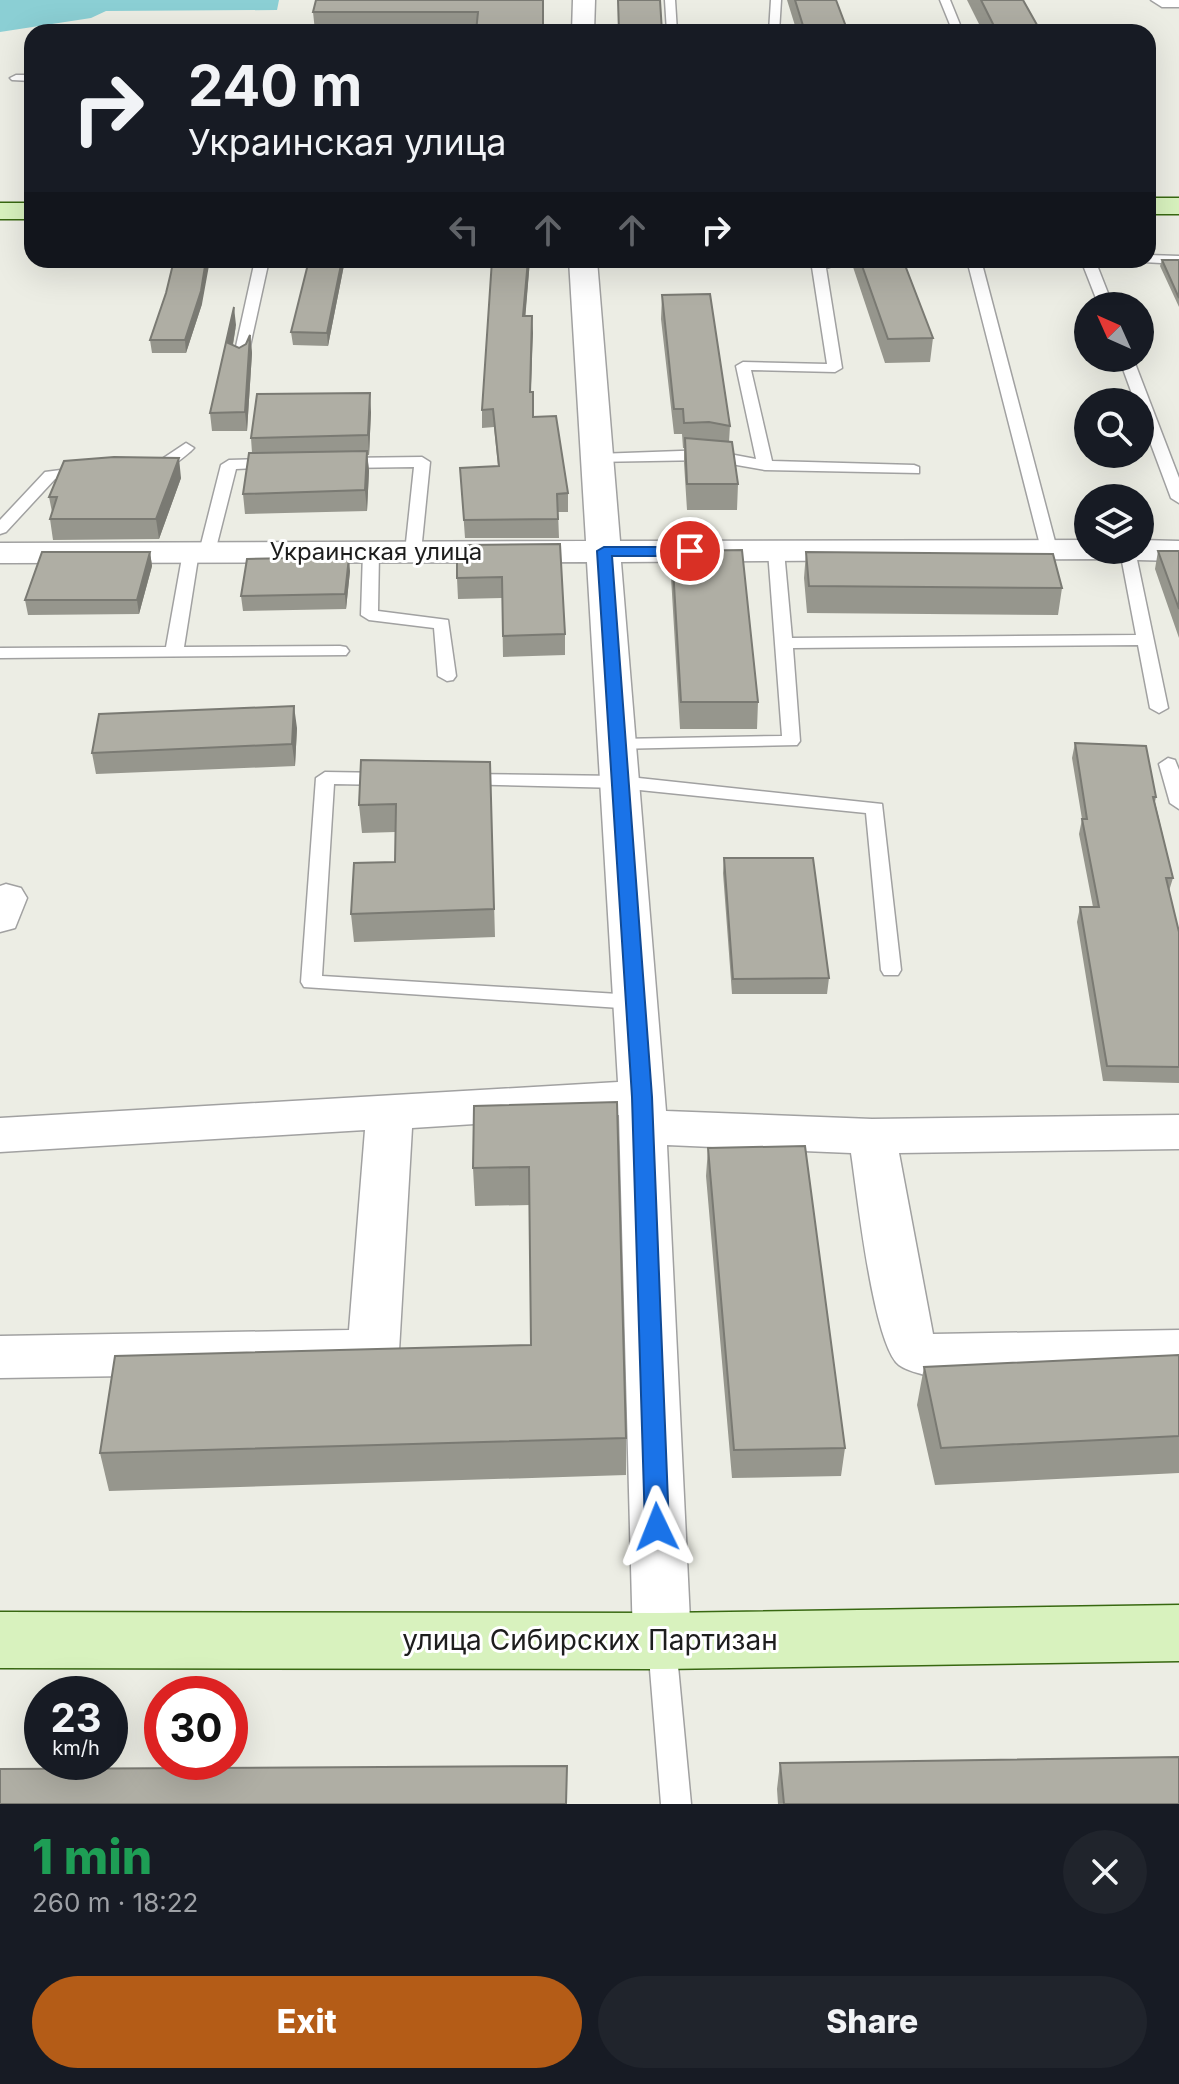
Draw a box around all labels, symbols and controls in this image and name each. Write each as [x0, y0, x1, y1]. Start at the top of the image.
text: 240 m [188, 52, 362, 120]
icon: right [56, 56, 160, 160]
text: Украинская улица [188, 120, 507, 164]
icon: left [442, 208, 486, 252]
icon: ahead [526, 208, 570, 252]
icon: ahead [610, 208, 654, 252]
icon: right [694, 208, 738, 252]
north arrow [1074, 292, 1154, 372]
map controls [1074, 292, 1154, 564]
button: search [1074, 388, 1154, 468]
button: layers [1074, 484, 1154, 564]
pin [656, 517, 724, 585]
icon: arrive [668, 529, 712, 573]
street label: Украинская улица [270, 537, 482, 566]
position arrow [615, 1485, 699, 1569]
street label: улица Сибирских Партизан [402, 1623, 778, 1657]
speed limit sign: 30 [144, 1676, 248, 1780]
text: 23 [50, 1693, 102, 1742]
text: km/h [52, 1736, 100, 1760]
text: 1 min [32, 1827, 152, 1886]
button: close [1063, 1830, 1147, 1914]
text: 260 m · 18:22 [32, 1887, 198, 1918]
button: Exit [32, 1976, 582, 2068]
button: Share [598, 1976, 1147, 2068]

